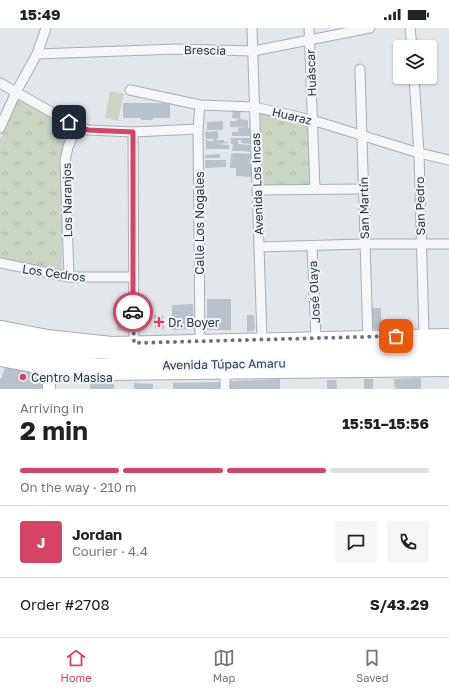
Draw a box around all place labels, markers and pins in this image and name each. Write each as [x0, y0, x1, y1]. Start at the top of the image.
pin [52, 105, 86, 139]
place label: Dr. Boyer [168, 315, 220, 330]
marker: Dr. Boyer [153, 316, 165, 328]
pin [379, 319, 413, 353]
place label: Centro Masisa [31, 370, 113, 385]
marker: Centro Masisa [18, 372, 28, 382]

